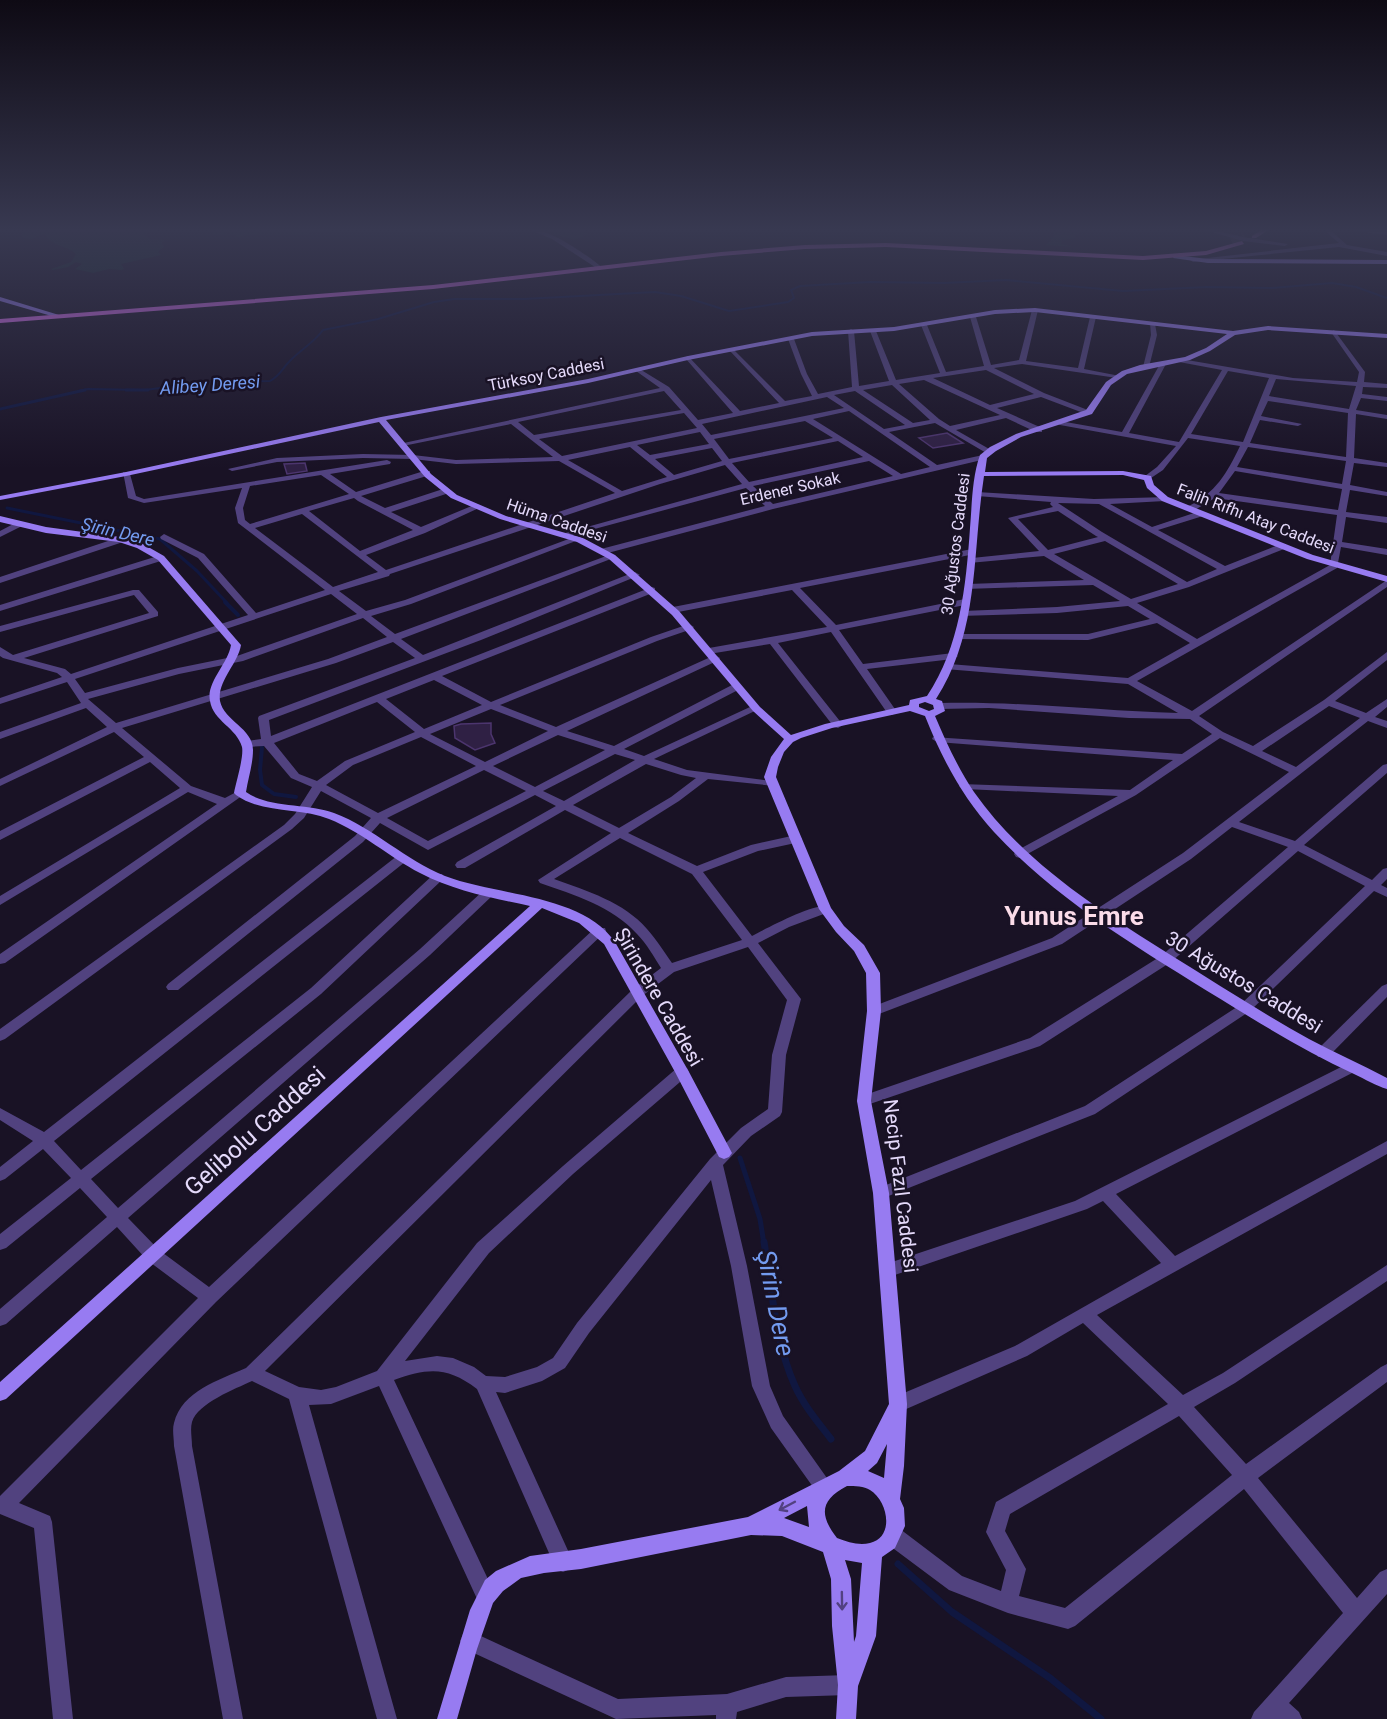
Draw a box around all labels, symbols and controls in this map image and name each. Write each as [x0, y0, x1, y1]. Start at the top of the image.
street label: Türksoy Caddesi [486, 354, 606, 395]
water label: Alibey Deresi [158, 370, 262, 399]
street label: Erdener Sokak [738, 468, 843, 509]
street label: 30 Ağustos Caddesi [937, 472, 974, 616]
street label: Falih Rıfhı Atay Caddesi [1174, 480, 1337, 557]
street label: Hüma Caddesi [504, 494, 609, 547]
water label: Şirin Dere [79, 513, 157, 550]
district label: Yunus Emre [1004, 901, 1144, 931]
street label: Şirindere Caddesi [610, 924, 708, 1070]
street label: 30 Ağustos Caddesi [1161, 926, 1327, 1038]
street label: Gelibolu Caddesi [179, 1060, 331, 1202]
street label: Necip Fazıl Caddesi [878, 1098, 924, 1274]
water label: Şirin Dere [751, 1247, 801, 1359]
one-way arrow [779, 1501, 797, 1512]
one-way arrow [836, 1590, 848, 1610]

